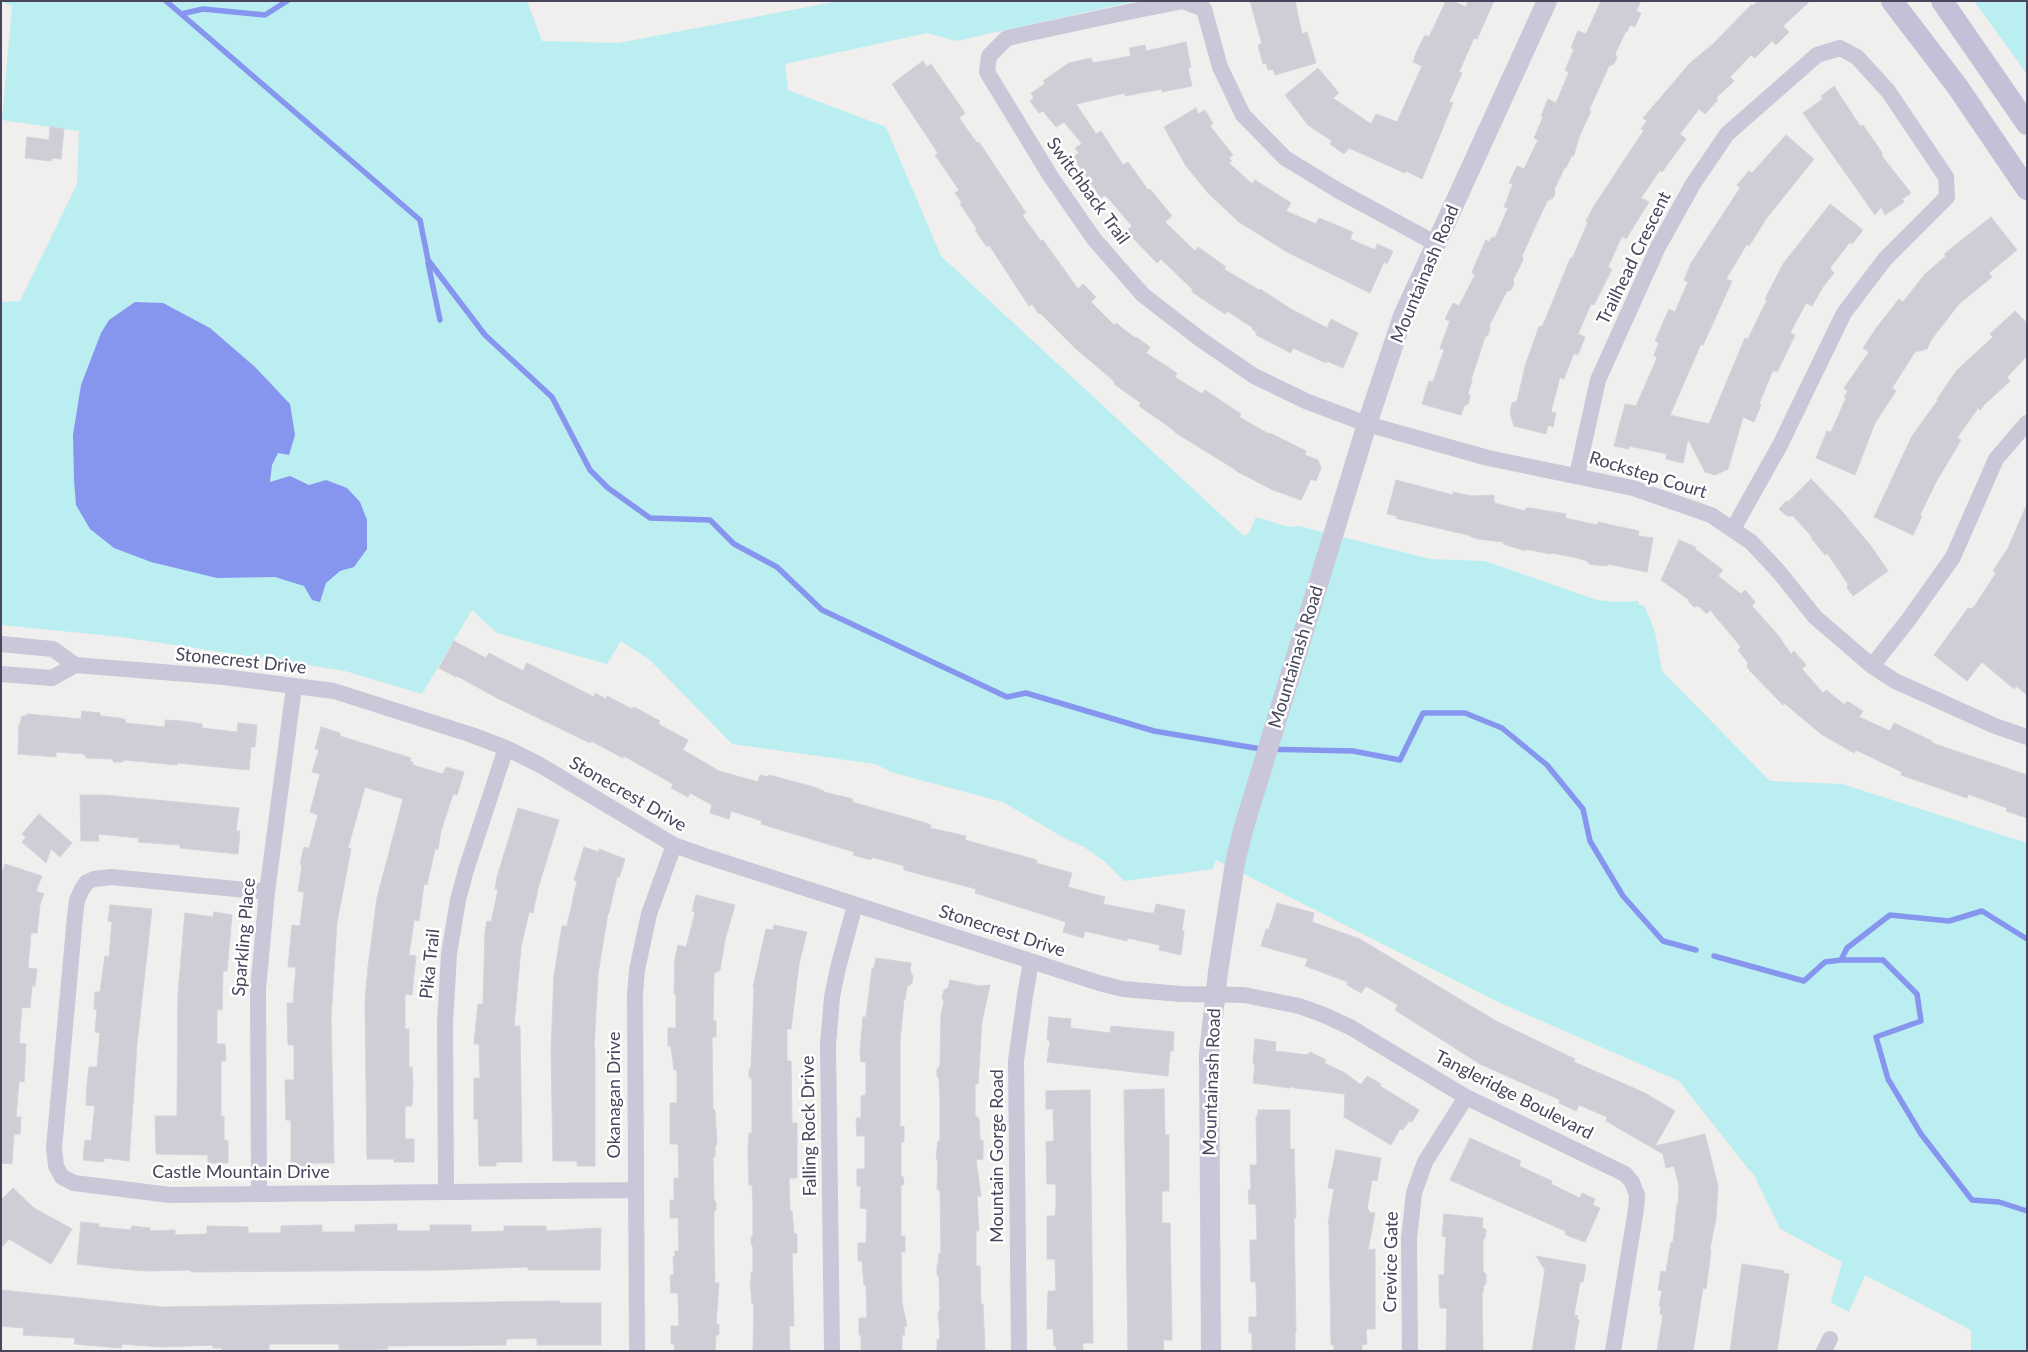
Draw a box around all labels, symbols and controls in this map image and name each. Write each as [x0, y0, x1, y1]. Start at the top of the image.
street label: Switchback Trail [1042, 133, 1134, 249]
street label: Trailhead Crescent [1592, 188, 1676, 328]
street label: Mountainash Road [1386, 202, 1464, 346]
street label: Rockstep Court [1586, 447, 1710, 503]
street label: Mountainash Road [1264, 583, 1328, 731]
street label: Stonecrest Drive [174, 643, 308, 679]
street label: Stonecrest Drive [566, 752, 690, 836]
street label: Sparkling Place [228, 877, 260, 997]
street label: Stonecrest Drive [936, 900, 1068, 962]
street label: Pika Trail [416, 928, 444, 1000]
street label: Mountainash Road [1199, 1008, 1225, 1156]
street label: Okanagan Drive [603, 1031, 625, 1159]
street label: Tangleridge Boulevard [1431, 1046, 1597, 1144]
street label: Falling Rock Drive [797, 1055, 821, 1197]
street label: Mountain Gorge Road [986, 1069, 1008, 1243]
street label: Castle Mountain Drive [152, 1161, 330, 1183]
street label: Crevice Gate [1379, 1211, 1403, 1313]

